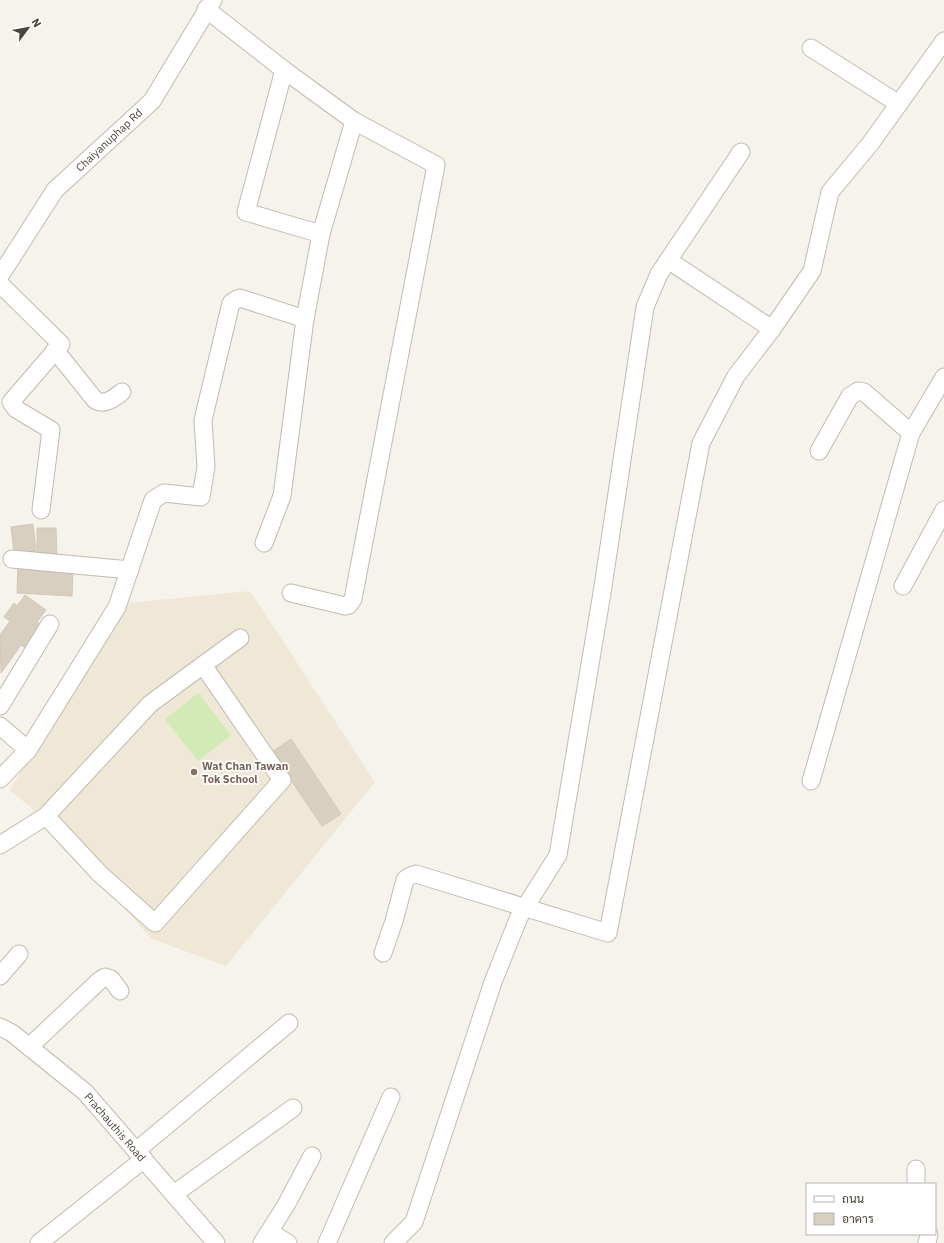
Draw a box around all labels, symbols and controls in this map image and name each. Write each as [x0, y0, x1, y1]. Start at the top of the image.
north arrow [8, 8, 48, 48]
text: N [28, 16, 45, 30]
street label: Chaiyanuphap Rd [73, 106, 145, 174]
place label: Wat Chan Tawan Tok School [202, 759, 288, 786]
marker: Wat Chan Tawan Tok School [189, 767, 199, 777]
street label: Prachauthis Road [81, 1090, 149, 1164]
legend [806, 1183, 936, 1235]
text: ถนน [842, 1191, 865, 1206]
text: อาคาร [842, 1211, 874, 1226]

